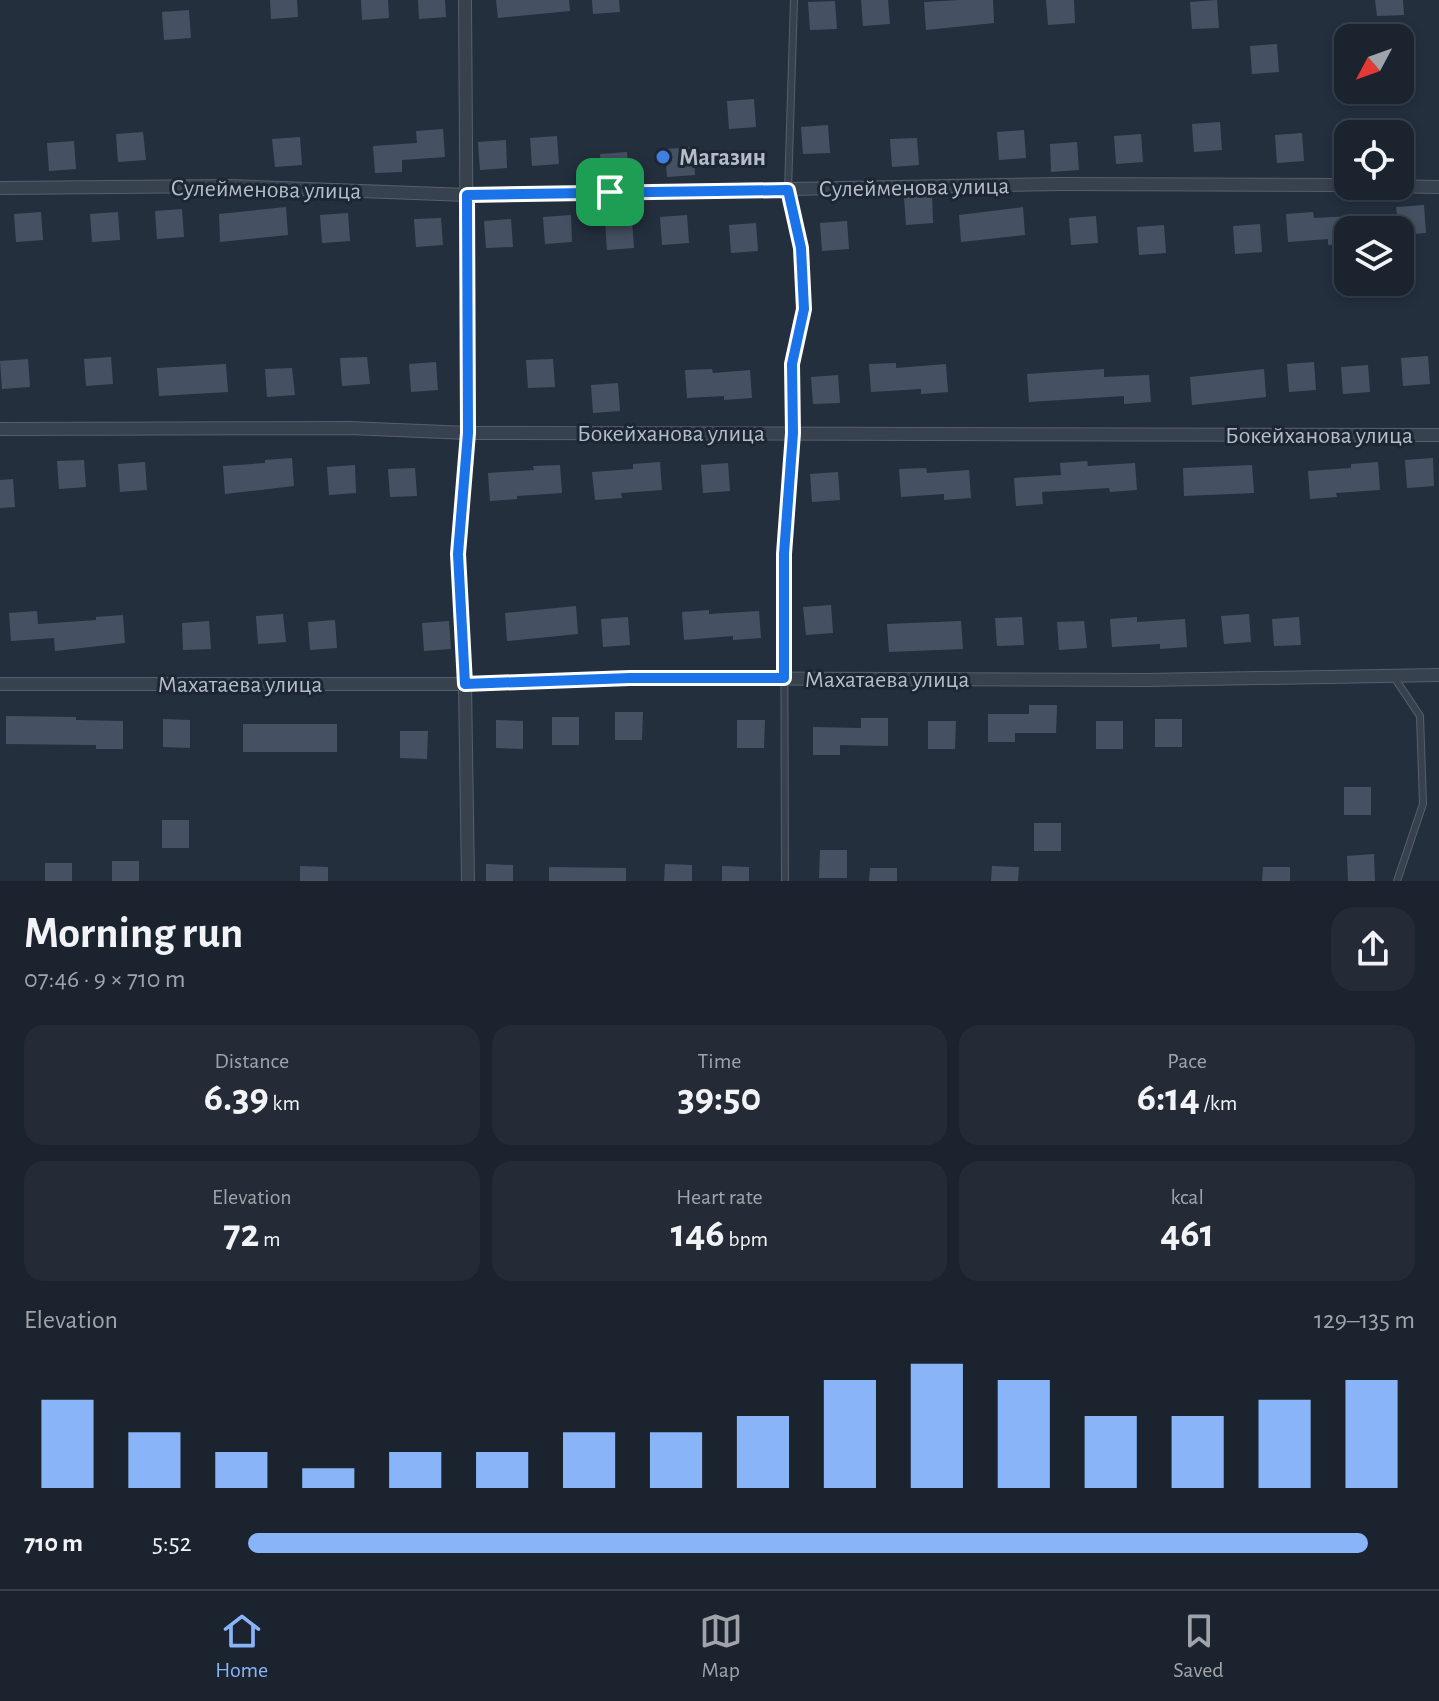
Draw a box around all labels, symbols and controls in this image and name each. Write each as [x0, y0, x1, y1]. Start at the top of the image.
north arrow [1334, 24, 1414, 104]
map controls [1334, 24, 1414, 296]
button: locate [1334, 120, 1414, 200]
place label: Магазин [679, 146, 766, 170]
marker: Магазин [654, 148, 672, 166]
pin [576, 158, 644, 226]
icon: arrive [588, 170, 632, 214]
street label: Сулейменова улица [818, 174, 1010, 202]
street label: Сулейменова улица [170, 176, 362, 204]
button: layers [1334, 216, 1414, 296]
street label: Бокейханова улица [577, 422, 765, 446]
street label: Бокейханова улица [1225, 424, 1413, 448]
street label: Махатаева улица [804, 668, 970, 692]
street label: Махатаева улица [157, 673, 323, 697]
button: share [1331, 907, 1415, 991]
text: Morning run [24, 912, 243, 956]
text: 07:46 · 9 × 710 m [24, 966, 186, 992]
text: Distance [215, 1050, 289, 1072]
text: Time [698, 1050, 741, 1072]
text: Pace [1167, 1050, 1207, 1072]
text: 6.39 [204, 1078, 269, 1118]
text: 39:50 [678, 1078, 761, 1118]
text: 6:14 [1137, 1078, 1200, 1118]
text: km [269, 1092, 300, 1114]
text: /km [1200, 1092, 1237, 1114]
text: Elevation [212, 1186, 292, 1208]
text: Heart rate [676, 1186, 763, 1208]
text: kcal [1170, 1186, 1204, 1208]
text: 72 [223, 1214, 259, 1254]
text: 146 [671, 1214, 725, 1254]
text: 461 [1160, 1214, 1214, 1254]
text: m [259, 1228, 281, 1250]
text: bpm [725, 1228, 768, 1250]
text: Elevation [24, 1307, 118, 1333]
text: 129–135 m [1314, 1307, 1415, 1333]
text: 710 m [24, 1530, 83, 1556]
text: 5:52 [152, 1530, 192, 1556]
tab: Home [215, 1609, 268, 1683]
tab: Map [699, 1609, 743, 1683]
tab: Saved [1173, 1609, 1224, 1683]

